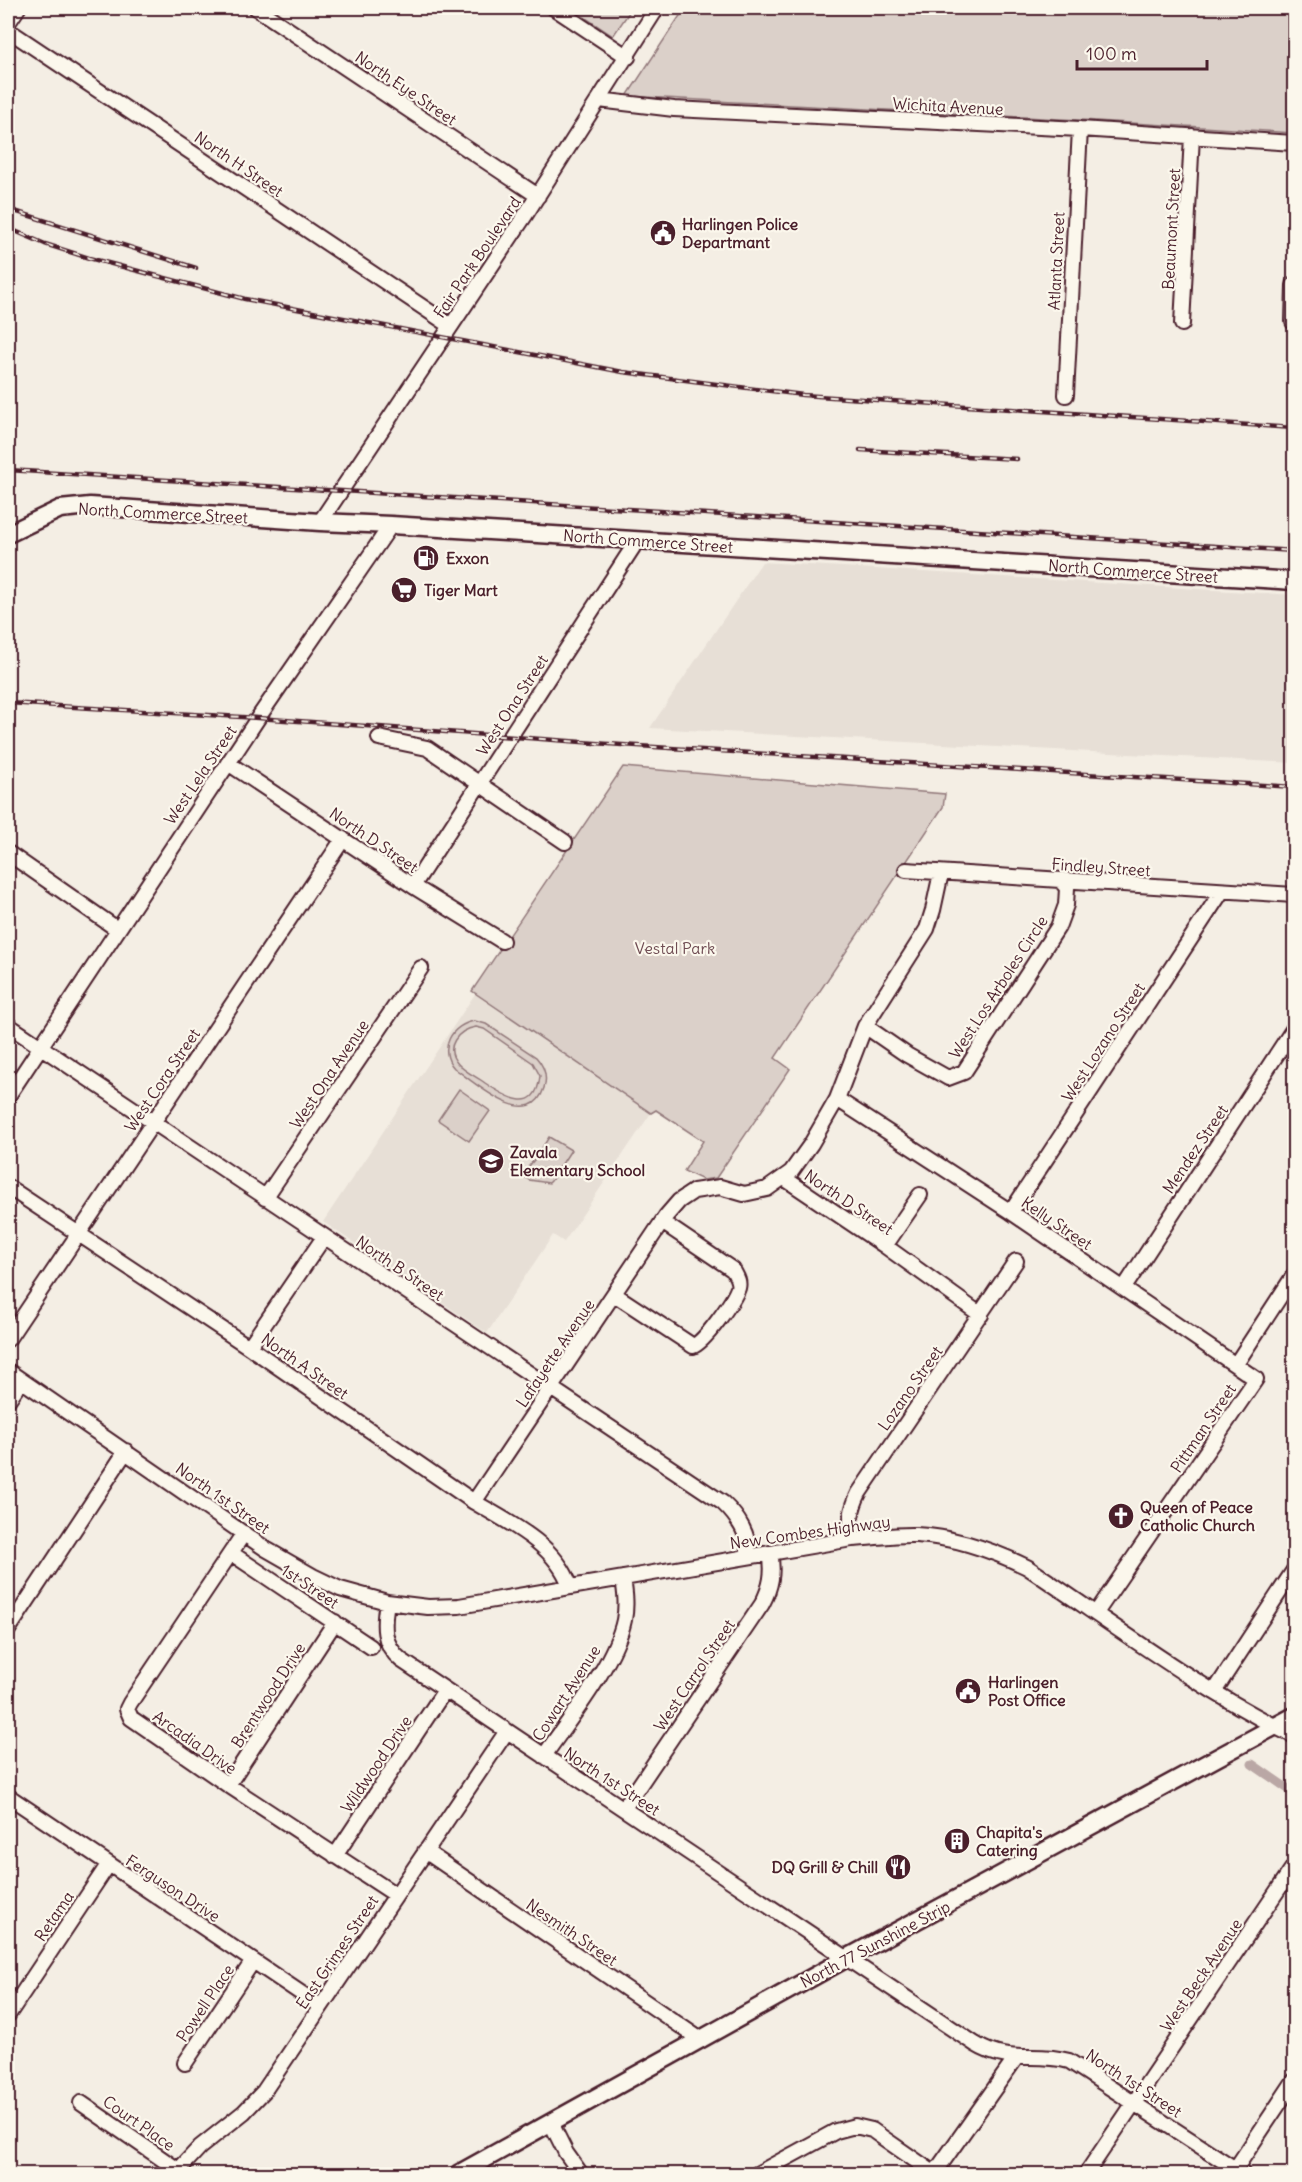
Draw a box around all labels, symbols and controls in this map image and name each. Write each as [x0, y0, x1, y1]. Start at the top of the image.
scale bar [1077, 33, 1208, 71]
text: 100 m [1086, 42, 1137, 65]
street label: North Eye Street [351, 47, 461, 130]
street label: Wichita Avenue [892, 93, 1004, 119]
street label: North H Street [191, 127, 288, 201]
street label: Beaumont Street [1158, 167, 1184, 290]
street label: Fair Park Boulevard [429, 193, 525, 321]
street label: Atlanta Street [1043, 211, 1069, 311]
place label: Harlingen Police Departmant [682, 214, 799, 253]
public building icon: Harlingen Police Departmant [648, 218, 678, 248]
street label: North Commerce Street [77, 499, 249, 527]
street label: North Commerce Street [562, 525, 734, 557]
fuel station icon: Exxon [411, 543, 441, 573]
place label: Exxon [446, 548, 489, 568]
street label: North Commerce Street [1047, 555, 1219, 587]
supermarket icon: Tiger Mart [389, 575, 419, 605]
place label: Tiger Mart [424, 580, 498, 601]
street label: West Ona Street [472, 650, 552, 759]
street label: West Lela Street [160, 721, 241, 828]
street label: North D Street [326, 803, 423, 877]
street label: Findley Street [1051, 854, 1152, 880]
street label: West Los Arboles Circle [944, 912, 1052, 1062]
park label: Vestal Park [635, 938, 715, 958]
street label: West Lozano Street [1057, 978, 1149, 1105]
street label: West Ona Avenue [285, 1016, 373, 1132]
street label: West Cora Street [120, 1024, 204, 1136]
street label: Mendez Street [1158, 1100, 1232, 1197]
place label: Zavala Elementary School [510, 1142, 645, 1181]
school or university icon: Zavala Elementary School [476, 1146, 506, 1176]
street label: North D Street [801, 1165, 898, 1239]
street label: Kelly Street [1018, 1192, 1097, 1254]
street label: North B Street [352, 1231, 448, 1305]
street label: Lafayette Avenue [511, 1295, 599, 1411]
street label: North A Street [258, 1329, 353, 1404]
street label: Lozano Street [873, 1341, 947, 1434]
street label: Pittman Street [1166, 1379, 1240, 1476]
street label: North 1st Street [172, 1458, 274, 1538]
place label: Queen of Peace Catholic Church [1140, 1497, 1255, 1535]
church icon: Queen of Peace Catholic Church [1106, 1501, 1136, 1531]
street label: New Combes Highway [729, 1511, 891, 1553]
street label: 1st Street [277, 1559, 343, 1613]
street label: West Carrol Street [649, 1615, 739, 1735]
street label: Brentwood Drive [227, 1639, 309, 1751]
street label: Cowart Avenue [528, 1641, 604, 1745]
place label: Harlingen Post Office [988, 1672, 1066, 1710]
public building icon: Harlingen Post Office [953, 1676, 983, 1706]
street label: Arcadia Drive [149, 1706, 241, 1778]
street label: Wildwood Drive [336, 1712, 416, 1816]
street label: North 1st Street [560, 1743, 664, 1820]
place label: Chapita's Catering [976, 1822, 1042, 1861]
building icon: Chapita's Catering [942, 1826, 972, 1856]
street label: Ferguson Drive [122, 1850, 224, 1926]
restaurant icon: DQ Grill & Chill [883, 1852, 913, 1882]
place label: DQ Grill & Chill [772, 1857, 878, 1877]
street label: Retama [30, 1887, 78, 1945]
street label: East Grimes Street [292, 1891, 383, 2013]
street label: Nesmith Street [523, 1894, 622, 1970]
street label: North 77 Sunshine Strip [797, 1896, 953, 1992]
street label: West Beck Avenue [1156, 1915, 1246, 2035]
street label: Powell Place [172, 1960, 238, 2046]
street label: North 1st Street [1082, 2045, 1186, 2122]
street label: Court Place [99, 2091, 179, 2155]

